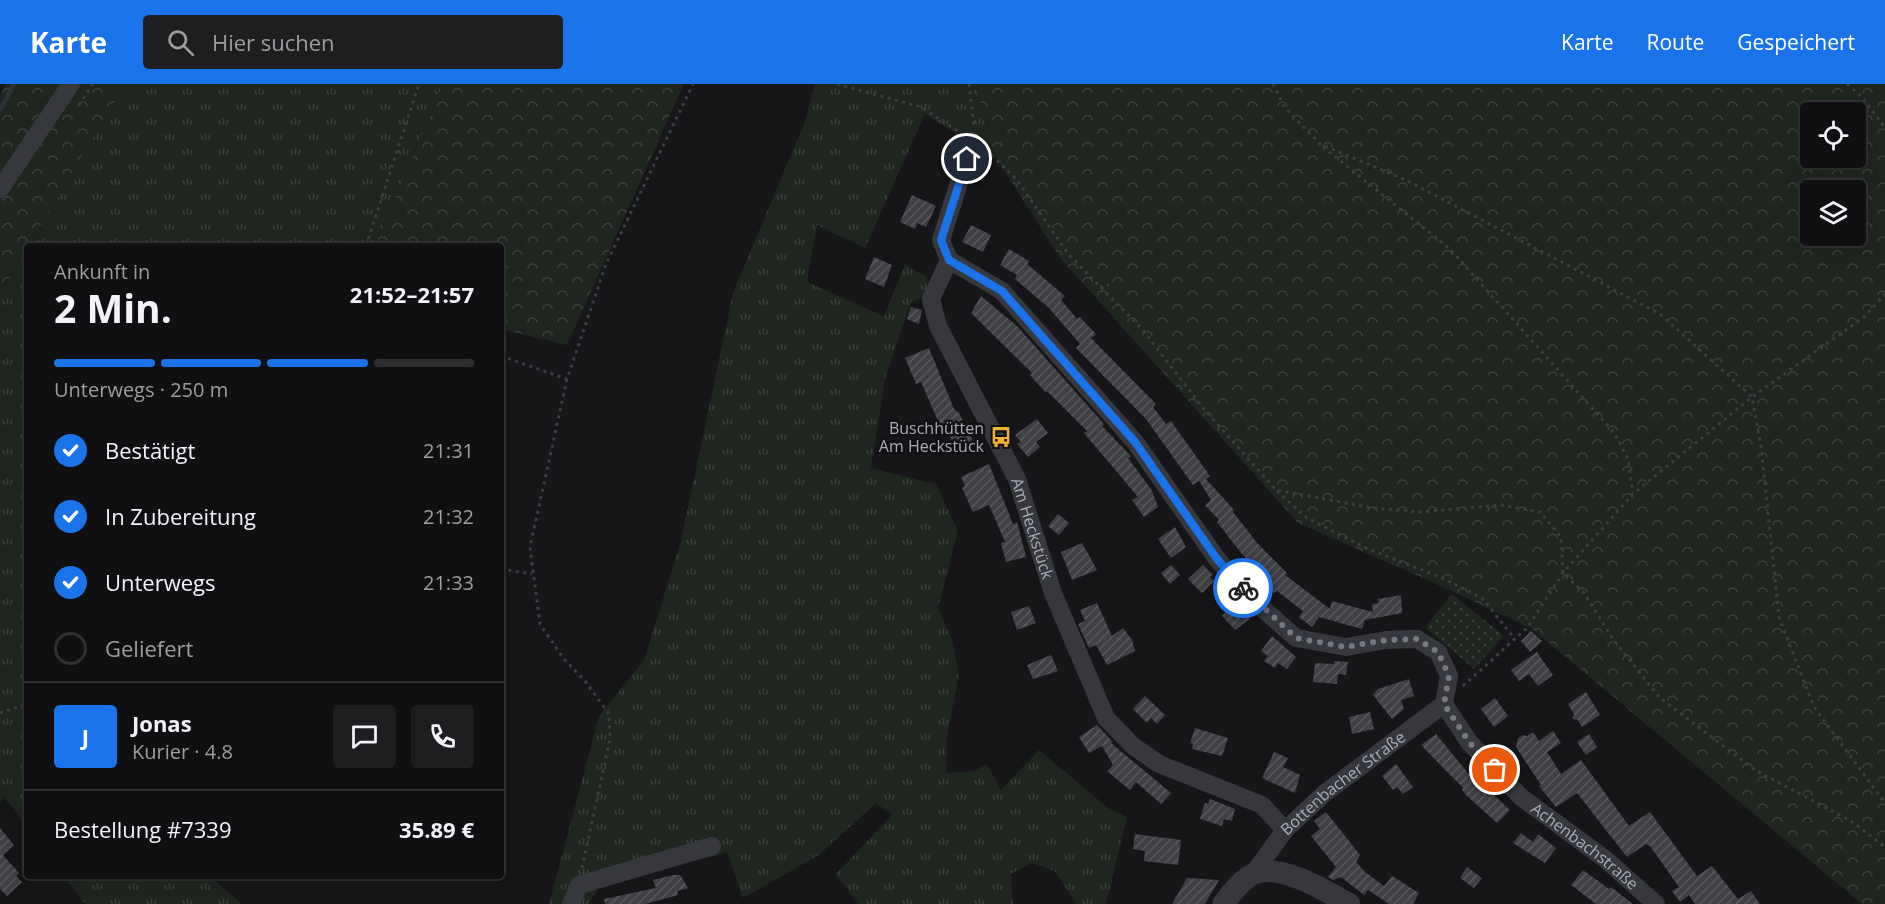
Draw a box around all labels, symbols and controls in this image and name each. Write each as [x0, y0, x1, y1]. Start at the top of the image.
search box [143, 15, 563, 69]
text: Karte [30, 23, 107, 61]
icon: search [164, 26, 197, 59]
text: Hier suchen [212, 27, 335, 57]
text: Karte [1561, 28, 1613, 56]
text: Route [1646, 28, 1704, 56]
text: Gespeichert [1737, 28, 1855, 56]
map controls [1800, 102, 1866, 246]
button: locate [1800, 102, 1866, 168]
pin [941, 133, 992, 184]
icon: home [950, 142, 983, 175]
button: layers [1800, 180, 1866, 246]
text: Ankunft in [54, 258, 150, 285]
text: 21:52–21:57 [350, 279, 474, 309]
text: 2 Min. [54, 281, 172, 334]
text: Unterwegs · 250 m [54, 376, 228, 403]
place label: Buschhütten Am Heckstück [879, 417, 985, 457]
bus stop icon: Buschhütten Am Heckstück [989, 425, 1013, 449]
icon: check [54, 434, 87, 467]
text: Bestätigt [105, 435, 195, 465]
text: 21:31 [423, 437, 474, 464]
street label: Am Heckstück [1006, 475, 1059, 582]
icon: check [54, 500, 87, 533]
text: In Zubereitung [105, 501, 256, 531]
text: 21:32 [423, 503, 474, 530]
courier [1213, 558, 1273, 618]
icon: check [54, 566, 87, 599]
text: Unterwegs [105, 567, 216, 597]
text: 21:33 [423, 569, 474, 596]
icon: bike [1227, 572, 1260, 605]
text: Geliefert [105, 633, 193, 663]
button: chat [333, 705, 396, 768]
button: phone [411, 705, 474, 768]
text: Jonas [132, 708, 192, 738]
text: J [82, 721, 89, 751]
street label: Bottenbacher Straße [1275, 726, 1410, 840]
text: Kurier · 4.8 [132, 738, 233, 765]
pin [1469, 744, 1520, 795]
icon: bag [1478, 753, 1511, 786]
street label: Achenbachstraße [1527, 797, 1643, 894]
text: Bestellung #7339 [54, 814, 232, 844]
text: 35.89 € [399, 814, 474, 844]

